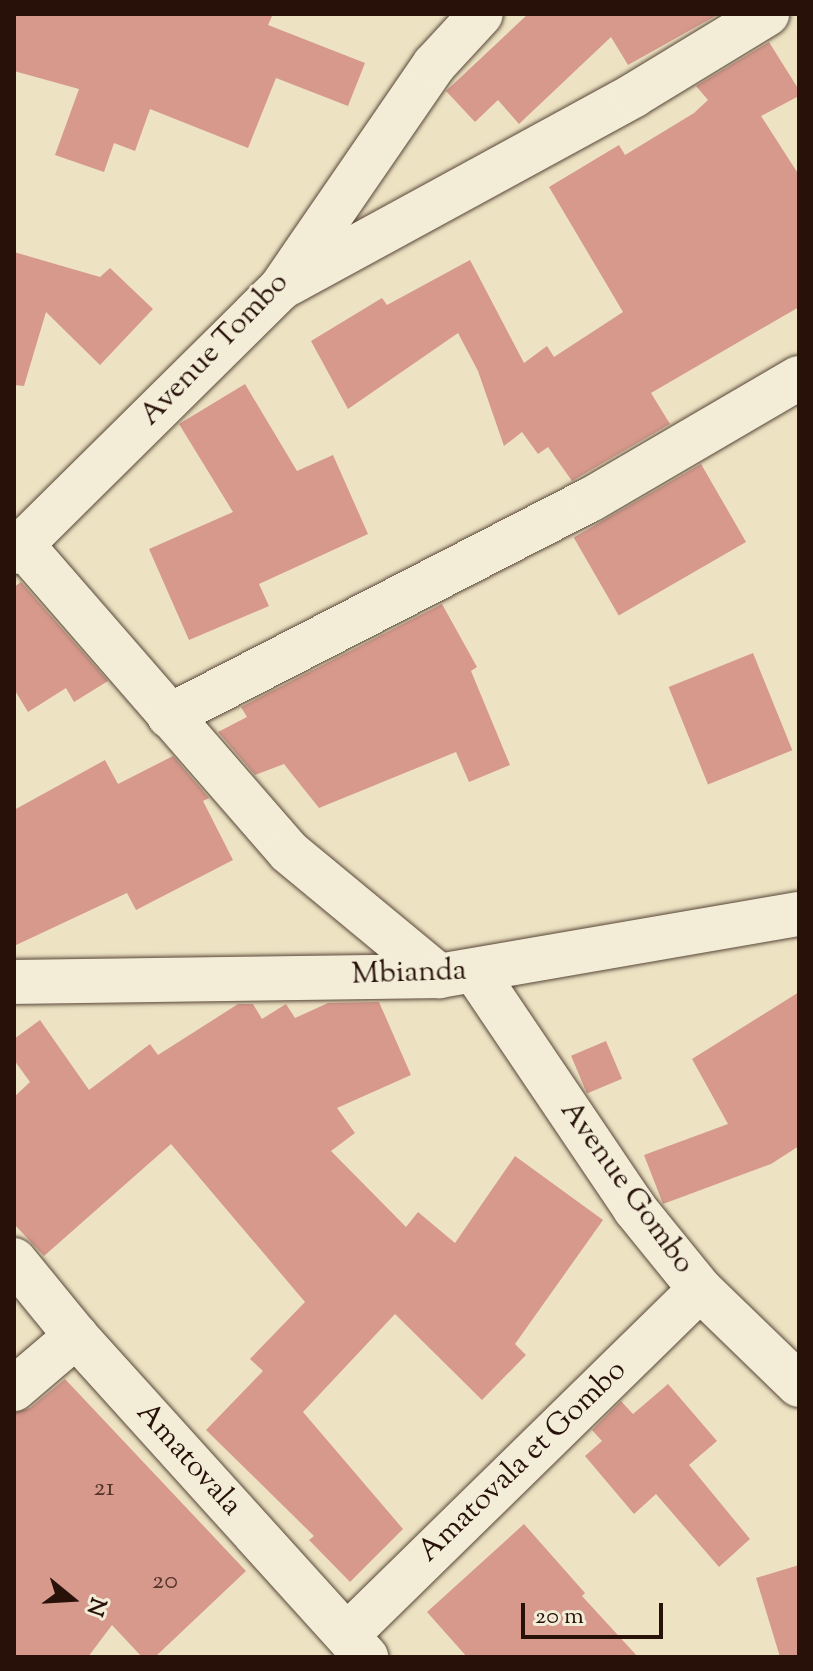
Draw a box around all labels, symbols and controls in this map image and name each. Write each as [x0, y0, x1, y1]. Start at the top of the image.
street label: Avenue Tombo [133, 266, 297, 434]
street label: Mbianda [351, 954, 467, 994]
street label: Avenue Gombo [551, 1095, 701, 1281]
street label: Amatovala et Gombo [411, 1353, 635, 1571]
street label: Amatovala [128, 1396, 248, 1524]
house number: 21 [93, 1473, 115, 1505]
north arrow [32, 1559, 112, 1639]
house number: 20 [152, 1566, 178, 1598]
scale bar [525, 1587, 667, 1637]
text: N [77, 1593, 113, 1620]
text: 20 m [535, 1600, 584, 1634]

